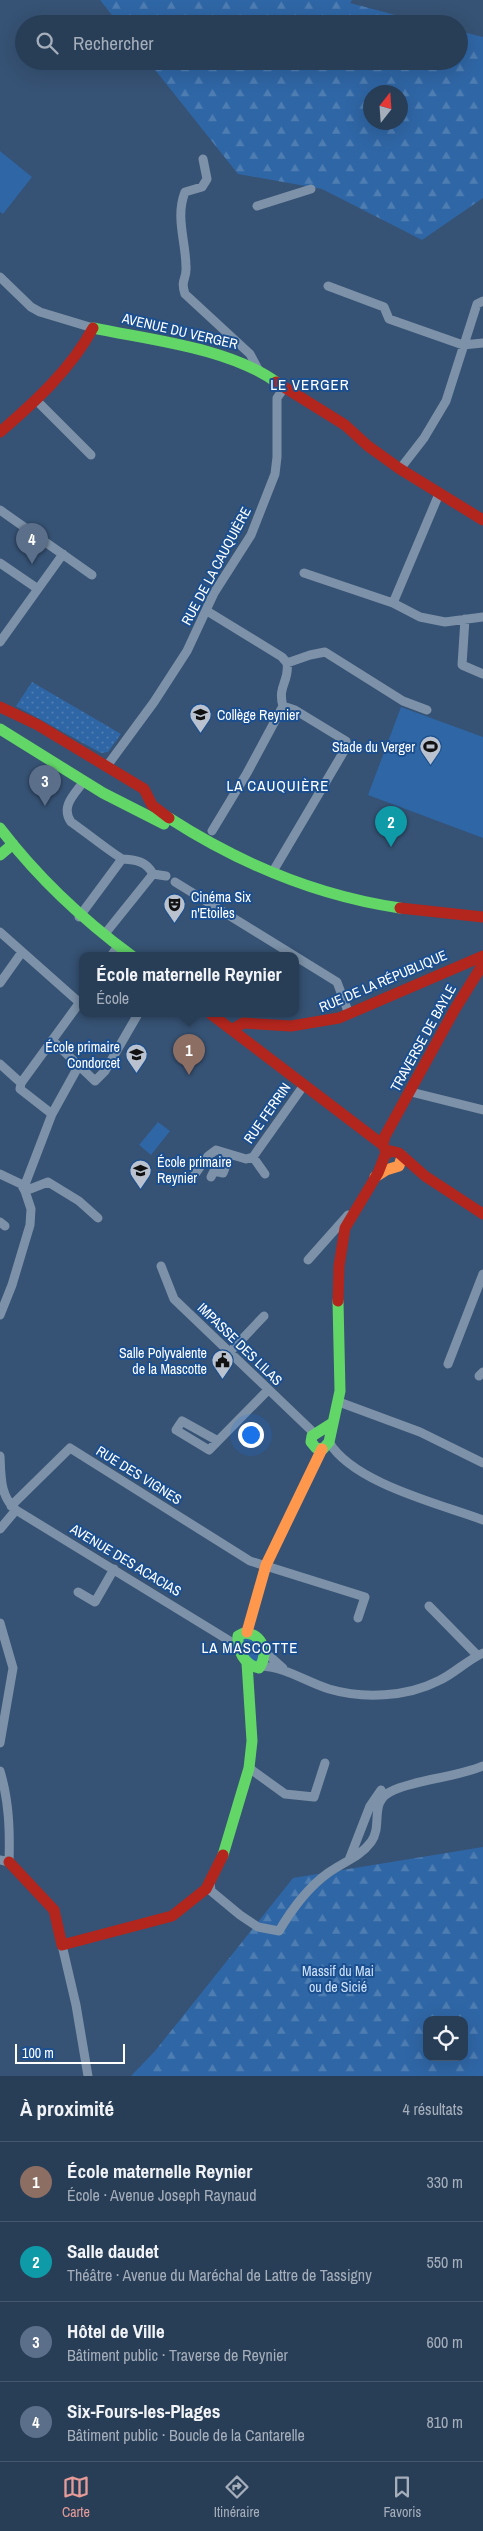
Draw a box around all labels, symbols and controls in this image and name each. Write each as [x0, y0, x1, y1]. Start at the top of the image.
search box [15, 15, 468, 70]
icon: search [33, 29, 61, 57]
text: Rechercher [73, 30, 154, 56]
north arrow [363, 85, 408, 130]
street label: AVENUE DU VERGER [120, 309, 239, 353]
district label: LE VERGER [270, 374, 350, 395]
street label: RUE DE LA CAUQUIÈRE [177, 504, 255, 628]
pin: 4 [16, 523, 48, 564]
school or university icon: Collège Reynier [189, 703, 213, 734]
place label: Collège Reynier [217, 706, 299, 724]
sports icon: Stade du Verger [419, 735, 443, 766]
place label: Stade du Verger [332, 738, 415, 756]
pin: 3 [29, 765, 61, 806]
district label: LA CAUQUIÈRE [227, 775, 329, 796]
pin: 2 [375, 806, 407, 847]
place label: Cinéma Six n'Etoiles [191, 888, 251, 922]
theatre icon: Cinéma Six n'Etoiles [163, 893, 187, 924]
street label: RUE DE LA RÉPUBLIQUE [316, 946, 450, 1016]
popup [79, 952, 299, 1017]
text: École maternelle Reynier [96, 961, 282, 987]
street label: TRAVERSE DE BAYLE [386, 981, 460, 1095]
text: École [96, 987, 129, 1009]
pin: 1 [173, 1034, 205, 1075]
place label: École primaire Condorcet [45, 1038, 120, 1072]
school or university icon: École primaire Condorcet [124, 1043, 148, 1074]
street label: RUE FERRIN [240, 1079, 294, 1147]
place label: École primaire Reynier [157, 1153, 232, 1187]
school or university icon: École primaire Reynier [129, 1158, 153, 1189]
street label: IMPASSE DES LILAS [194, 1299, 287, 1389]
place label: Salle Polyvalente de la Mascotte [119, 1344, 207, 1378]
public building icon: Salle Polyvalente de la Mascotte [211, 1349, 235, 1380]
your location [238, 1422, 264, 1448]
street label: RUE DES VIGNES [93, 1442, 185, 1509]
street label: AVENUE DES ACACIAS [66, 1519, 185, 1600]
district label: LA MASCOTTE [201, 1637, 299, 1658]
park label: Massif du Mai ou de Sicié [302, 1962, 374, 1996]
map controls [423, 2016, 468, 2061]
button: locate [423, 2016, 468, 2061]
scale bar [15, 2041, 125, 2064]
text: 100 m [22, 2044, 54, 2062]
text: À proximité [20, 2094, 114, 2123]
text: 4 résultats [402, 2098, 463, 2120]
text: École maternelle Reynier [67, 2158, 252, 2184]
text: 1 [32, 2171, 40, 2193]
text: 330 m [427, 2171, 463, 2193]
text: École · Avenue Joseph Raynaud [67, 2184, 256, 2206]
text: Salle daudet [67, 2238, 159, 2264]
text: 2 [32, 2251, 40, 2273]
text: 550 m [427, 2251, 463, 2273]
text: Théâtre · Avenue du Maréchal de Lattre de Tassigny [67, 2264, 372, 2286]
text: Hôtel de Ville [67, 2318, 165, 2344]
text: 3 [32, 2331, 40, 2353]
text: 600 m [427, 2331, 463, 2353]
text: Bâtiment public · Traverse de Reynier [67, 2344, 288, 2366]
text: Six-Fours-les-Plages [67, 2398, 220, 2424]
text: 4 [32, 2411, 40, 2433]
text: 810 m [427, 2411, 463, 2433]
text: Bâtiment public · Boucle de la Cantarelle [67, 2424, 305, 2446]
tab: Carte [62, 2473, 90, 2521]
tab: Itinéraire [214, 2473, 260, 2521]
tab: Favoris [383, 2473, 421, 2521]

